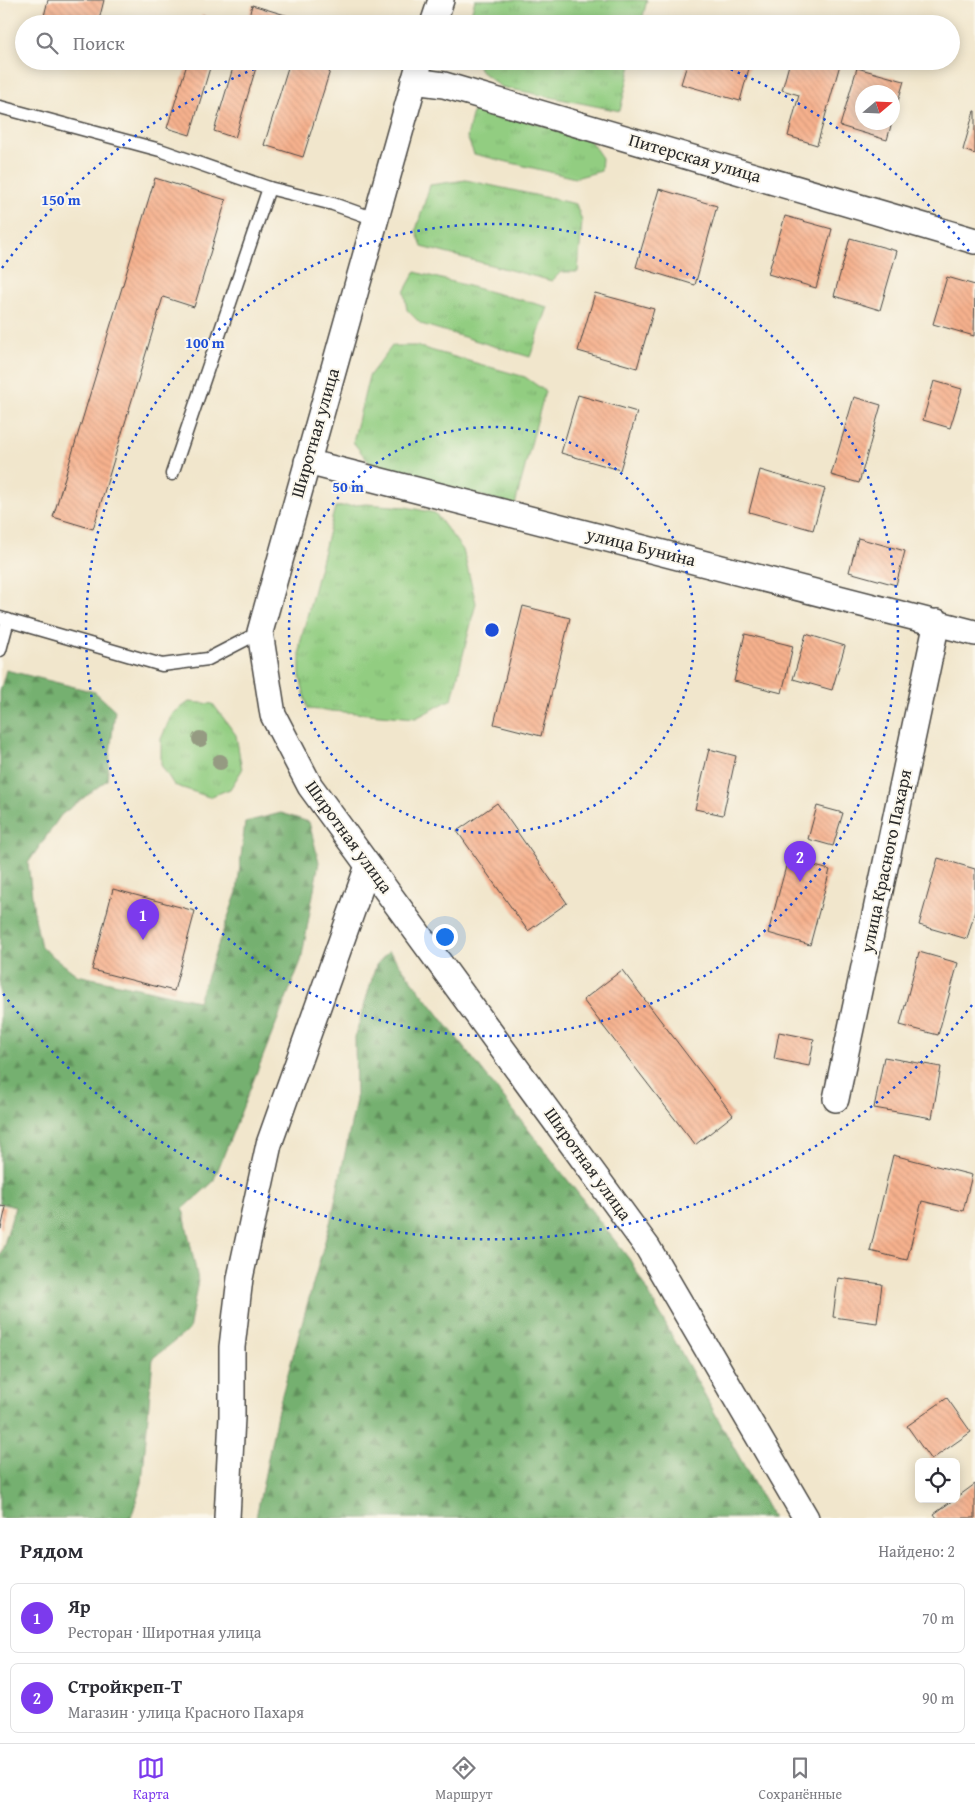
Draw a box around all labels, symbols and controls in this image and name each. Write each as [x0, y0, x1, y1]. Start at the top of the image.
search box [15, 15, 960, 70]
icon: search [33, 29, 61, 57]
text: Поиск [73, 29, 125, 57]
north arrow [855, 85, 900, 130]
street label: Питерская улица [626, 126, 765, 189]
text: 150 m [41, 189, 81, 210]
text: 100 m [185, 332, 225, 353]
street label: Широтная улица [283, 364, 346, 501]
text: 50 m [332, 476, 364, 497]
street label: улица Бунина [583, 520, 699, 573]
centre of rings [483, 621, 501, 639]
street label: улица Красного Пахаря [853, 767, 918, 956]
street label: Широтная улица [299, 775, 400, 899]
pin: 2 [784, 841, 816, 882]
pin: 1 [127, 899, 159, 940]
your location [432, 924, 458, 950]
street label: Широтная улица [538, 1102, 639, 1226]
map controls [915, 1458, 960, 1503]
button: locate [915, 1458, 960, 1503]
text: Рядом [20, 1535, 83, 1566]
text: Найдено: 2 [878, 1539, 955, 1563]
text: Яр [68, 1592, 91, 1620]
text: 1 [33, 1606, 41, 1630]
text: 70 m [922, 1606, 954, 1630]
text: Ресторан · Широтная улица [68, 1620, 261, 1644]
text: Стройкреп-Т [68, 1672, 182, 1700]
text: 2 [33, 1686, 41, 1710]
text: 90 m [922, 1686, 954, 1710]
text: Магазин · улица Красного Пахаря [68, 1700, 304, 1724]
tab: Карта [133, 1754, 169, 1804]
tab: Маршрут [435, 1754, 493, 1804]
tab: Сохранённые [759, 1754, 842, 1804]

